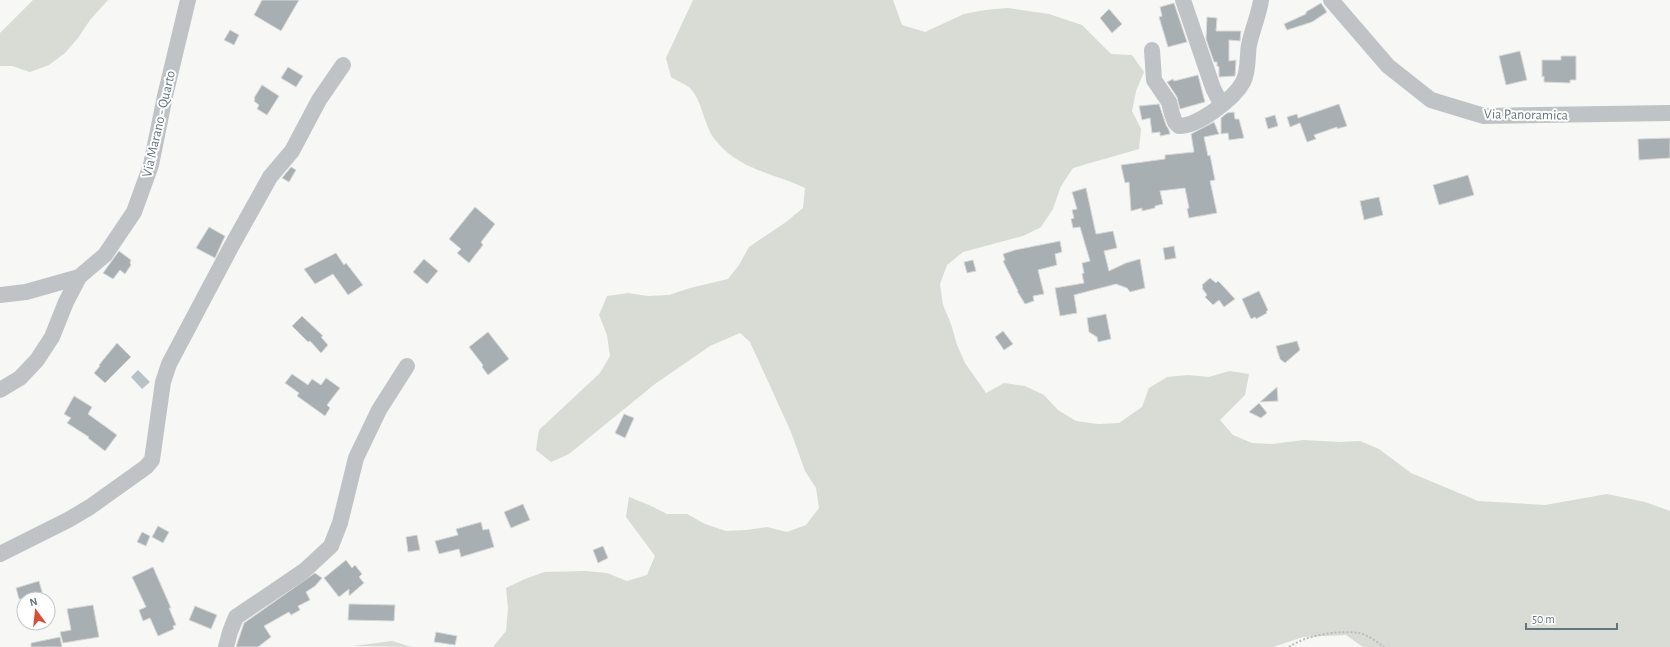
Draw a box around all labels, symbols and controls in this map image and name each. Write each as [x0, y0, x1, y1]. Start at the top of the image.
street label: Via Marano - Quarto [140, 69, 178, 179]
street label: Via Panoramica [1484, 107, 1569, 123]
north arrow [16, 591, 56, 631]
text: N [28, 596, 39, 608]
scale bar [1526, 605, 1617, 631]
text: 50 m [1532, 613, 1555, 625]

